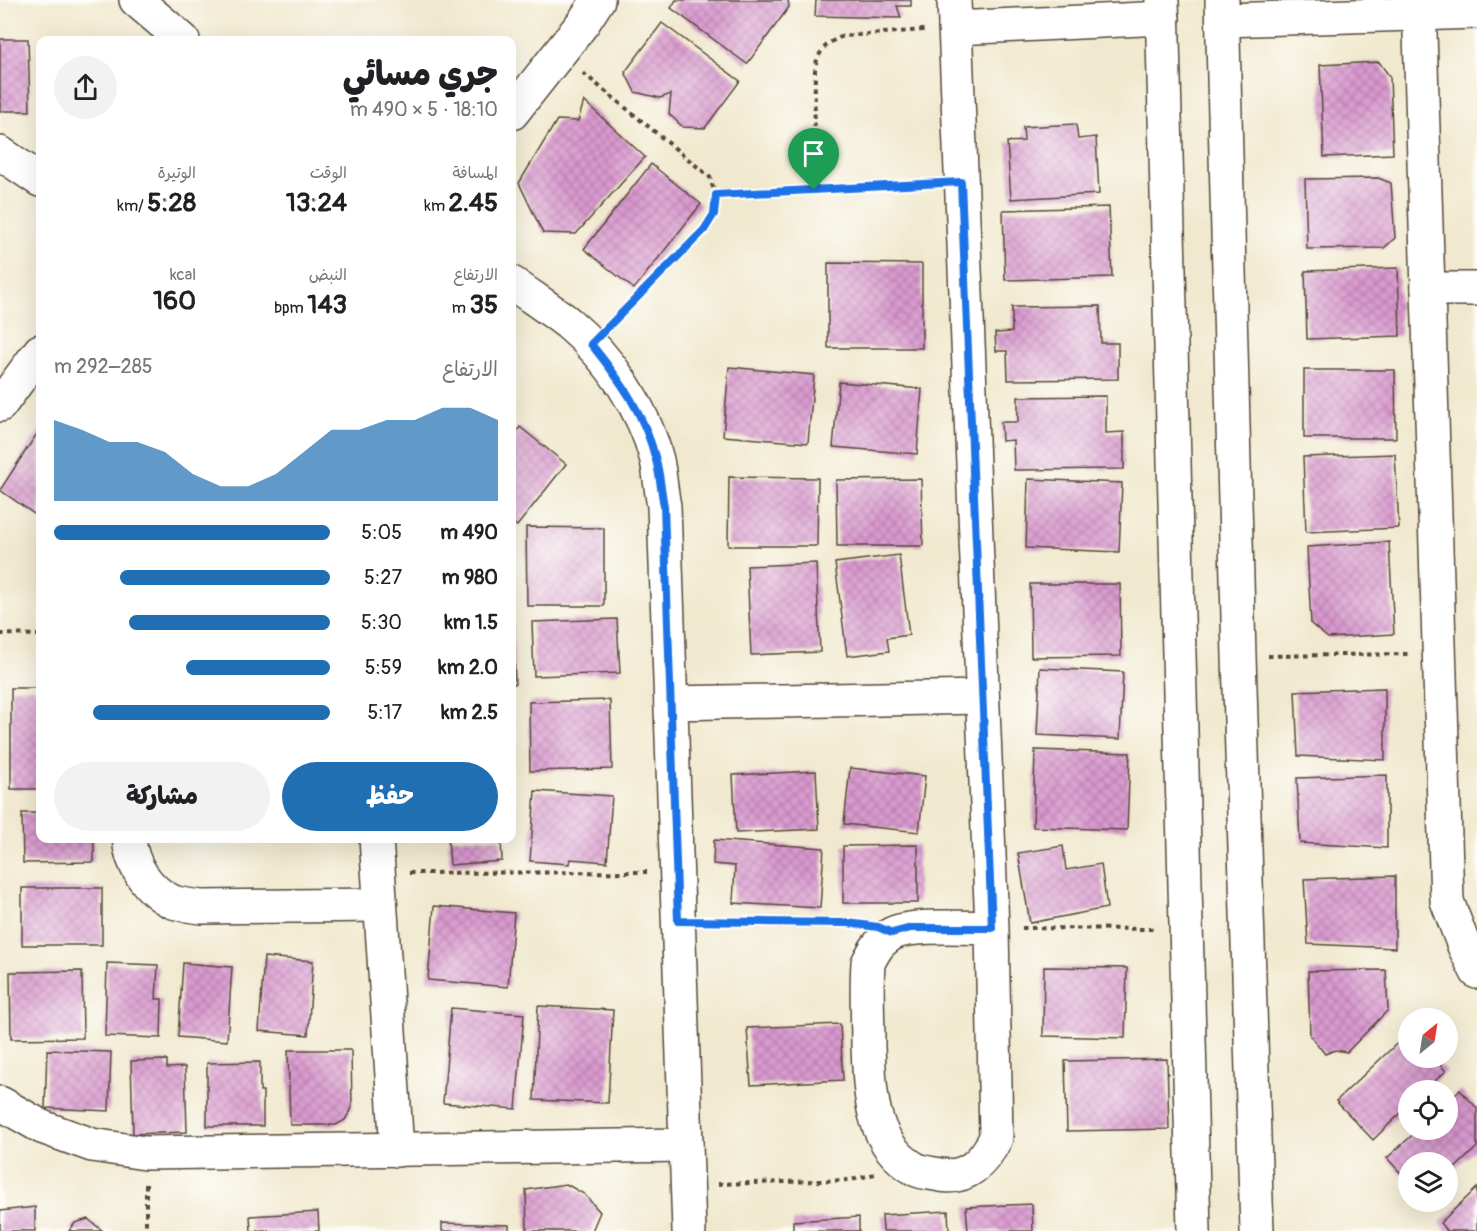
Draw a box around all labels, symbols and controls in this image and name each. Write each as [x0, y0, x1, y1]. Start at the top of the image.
text: جري مسائي [343, 54, 498, 95]
button: share [54, 56, 117, 119]
text: 18:10 · 5 × 490 m [350, 97, 498, 122]
pin [788, 128, 839, 190]
icon: arrive [797, 137, 830, 170]
text: الوتيرة [157, 163, 196, 183]
text: الوقت [310, 163, 347, 183]
text: المسافة [452, 163, 498, 183]
text: 5:28 [147, 187, 196, 219]
text: 13:24 [286, 187, 347, 219]
text: 2.45 [449, 187, 498, 219]
text: /km [117, 196, 147, 216]
text: km [424, 196, 449, 216]
text: kcal [170, 265, 196, 285]
text: النبض [309, 265, 347, 285]
text: الارتفاع [453, 265, 498, 285]
text: 160 [153, 285, 196, 317]
text: 143 [307, 289, 347, 321]
text: 35 [469, 289, 498, 321]
text: bpm [274, 298, 307, 318]
text: m [452, 298, 469, 318]
text: 285–292 m [54, 354, 153, 379]
text: الارتفاع [442, 357, 498, 382]
text: 5:05 [361, 520, 402, 545]
text: 490 m [440, 520, 498, 545]
text: 5:27 [364, 565, 402, 590]
text: 980 m [442, 565, 498, 590]
text: 5:30 [361, 610, 402, 635]
text: 1.5 km [445, 610, 498, 635]
text: 5:59 [365, 655, 402, 680]
text: 2.0 km [438, 655, 498, 680]
text: 5:17 [367, 700, 402, 725]
text: 2.5 km [441, 700, 498, 725]
button: مشاركة [54, 762, 270, 831]
button: حفظ [282, 762, 498, 831]
north arrow [1398, 1008, 1458, 1068]
map controls [1398, 1008, 1458, 1212]
button: locate [1398, 1080, 1458, 1140]
button: layers [1398, 1152, 1458, 1212]

